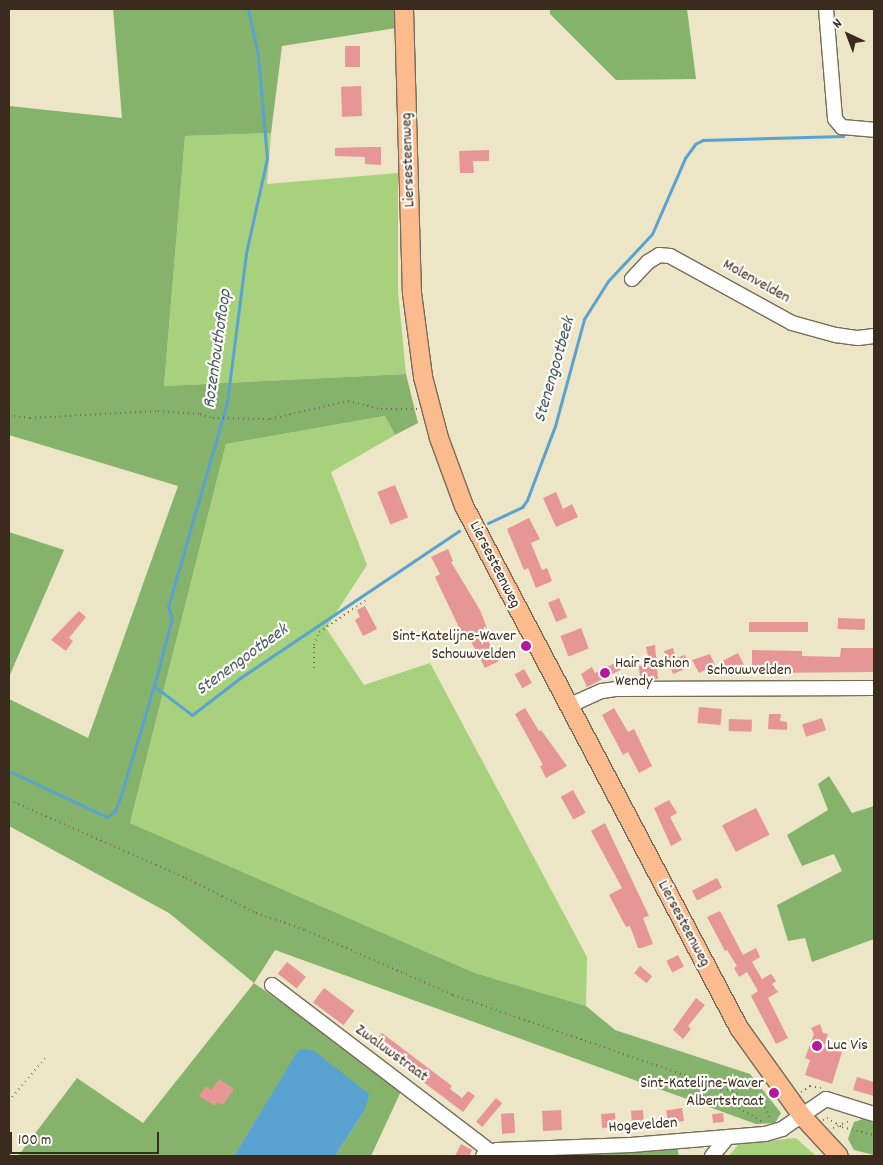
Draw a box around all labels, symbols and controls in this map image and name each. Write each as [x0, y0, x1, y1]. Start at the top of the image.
north arrow [823, 10, 873, 60]
text: N [828, 14, 847, 34]
street label: Liersesteenweg [398, 112, 420, 208]
street label: Molenvelden [719, 256, 793, 308]
water label: Rozenhouthofloop [200, 288, 238, 410]
water label: Stenengootbeek [531, 315, 581, 425]
street label: Liersesteenweg [464, 518, 524, 612]
water label: Stenengootbeek [193, 620, 293, 702]
place label: Sint-Katelijne-Waver Schouwvelden [392, 627, 516, 665]
marker: Sint-Katelijne-Waver Schouwvelden [520, 640, 532, 652]
place label: Hair Fashion Wendy [615, 654, 689, 692]
street label: Schouwvelden [707, 661, 791, 681]
marker: Hair Fashion Wendy [599, 667, 611, 679]
street label: Liersesteenweg [652, 878, 714, 970]
street label: Zwaluwstraat [351, 1021, 431, 1087]
place label: Luc Vis [827, 1036, 868, 1056]
marker: Luc Vis [811, 1040, 823, 1052]
place label: Sint-Katelijne-Waver Albertstraat [640, 1074, 764, 1112]
marker: Sint-Katelijne-Waver Albertstraat [768, 1087, 780, 1099]
street label: Hogevelden [608, 1114, 678, 1138]
scale bar [12, 1122, 161, 1154]
text: 100 m [18, 1130, 51, 1152]

